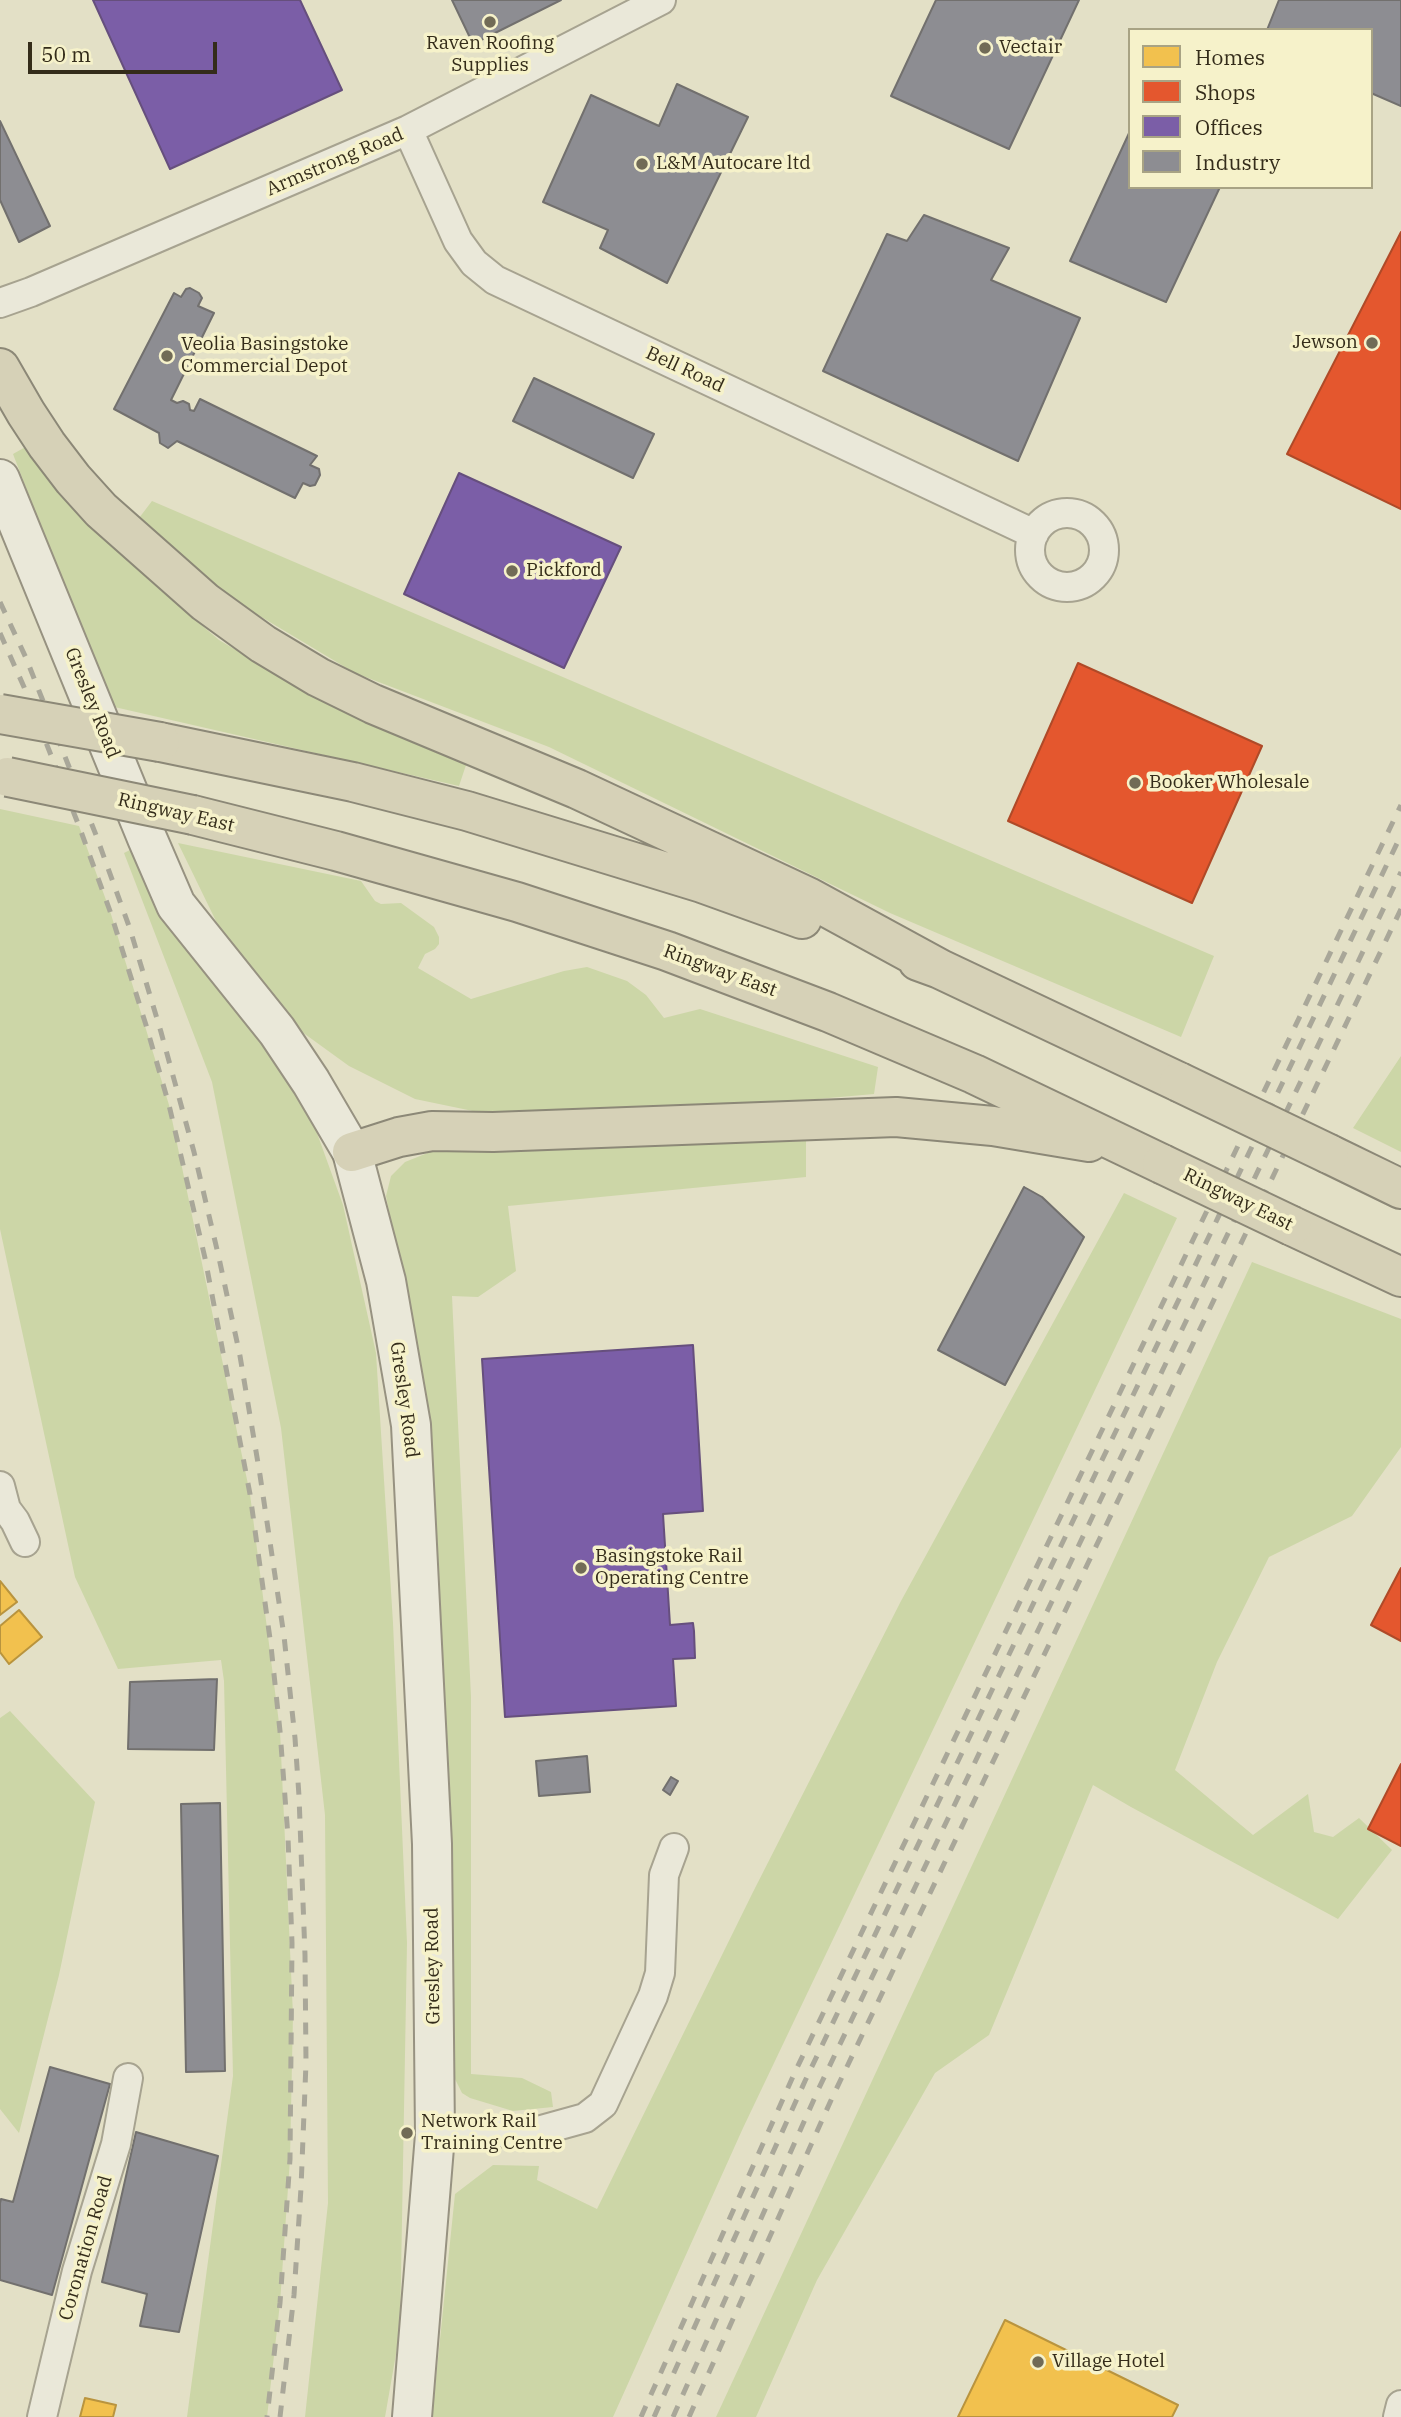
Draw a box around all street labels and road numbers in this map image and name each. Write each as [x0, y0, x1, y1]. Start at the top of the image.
street label: Armstrong Road [263, 123, 407, 201]
street label: Bell Road [642, 342, 728, 398]
street label: Gresley Road [59, 644, 125, 762]
street label: Ringway East [115, 789, 237, 837]
street label: Ringway East [660, 940, 780, 1002]
street label: Ringway East [1180, 1164, 1296, 1236]
street label: Gresley Road [385, 1340, 423, 1460]
street label: Gresley Road [421, 1907, 445, 2025]
street label: Coronation Road [54, 2173, 118, 2323]

